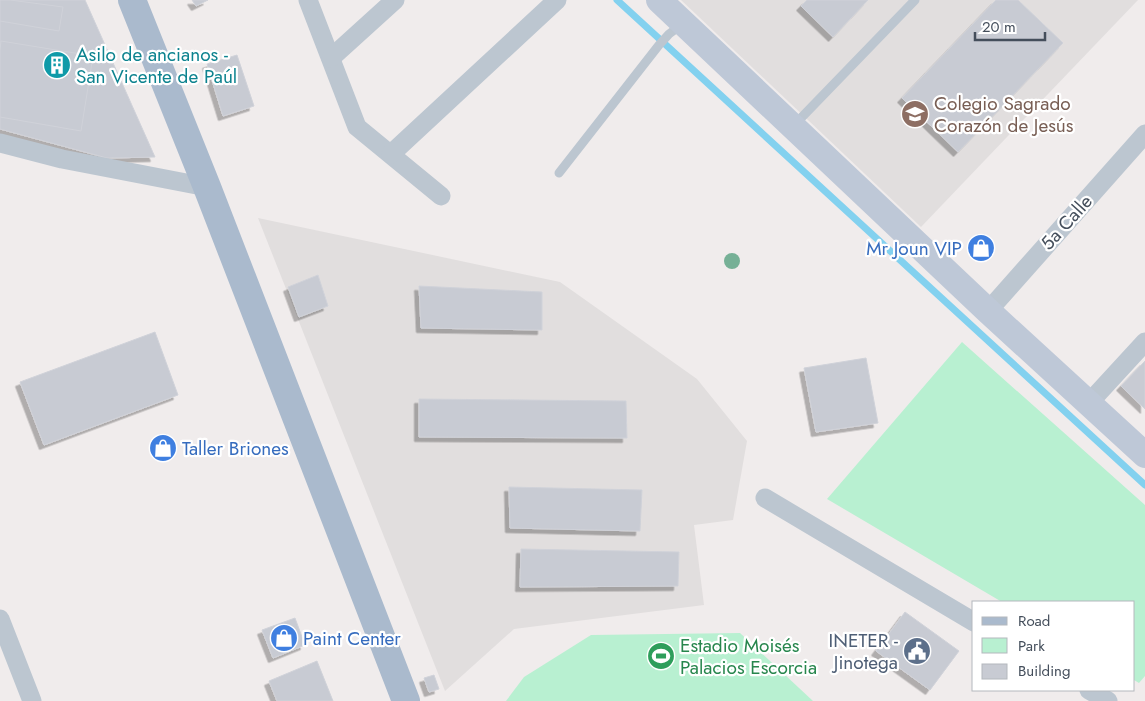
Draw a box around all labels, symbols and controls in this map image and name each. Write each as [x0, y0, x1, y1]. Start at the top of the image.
scale bar [975, 10, 1045, 42]
text: 20 m [982, 16, 1016, 38]
place label: Asilo de ancianos - San Vicente de Paúl [76, 41, 237, 90]
building icon: Asilo de ancianos - San Vicente de Paúl [42, 50, 72, 80]
place label: Colegio Sagrado Corazón de Jesús [934, 90, 1074, 139]
school or university icon: Colegio Sagrado Corazón de Jesús [900, 99, 930, 129]
street label: 5a Calle [1034, 189, 1099, 256]
shop icon: Mr Joun VIP [966, 233, 996, 263]
place label: Mr Joun VIP [866, 235, 962, 262]
shop icon: Taller Briones [148, 433, 178, 463]
place label: Taller Briones [182, 435, 289, 462]
legend [972, 601, 1135, 691]
text: Road [1018, 610, 1050, 632]
shop icon: Paint Center [269, 623, 299, 653]
place label: Paint Center [303, 625, 401, 652]
place label: INETER - Jinotega [829, 627, 898, 676]
place label: Estadio Moisés Palacios Escorcia [680, 632, 817, 681]
text: Park [1018, 635, 1045, 657]
public building icon: INETER - Jinotega [902, 636, 932, 666]
sports icon: Estadio Moisés Palacios Escorcia [646, 641, 676, 671]
text: Building [1018, 660, 1070, 682]

